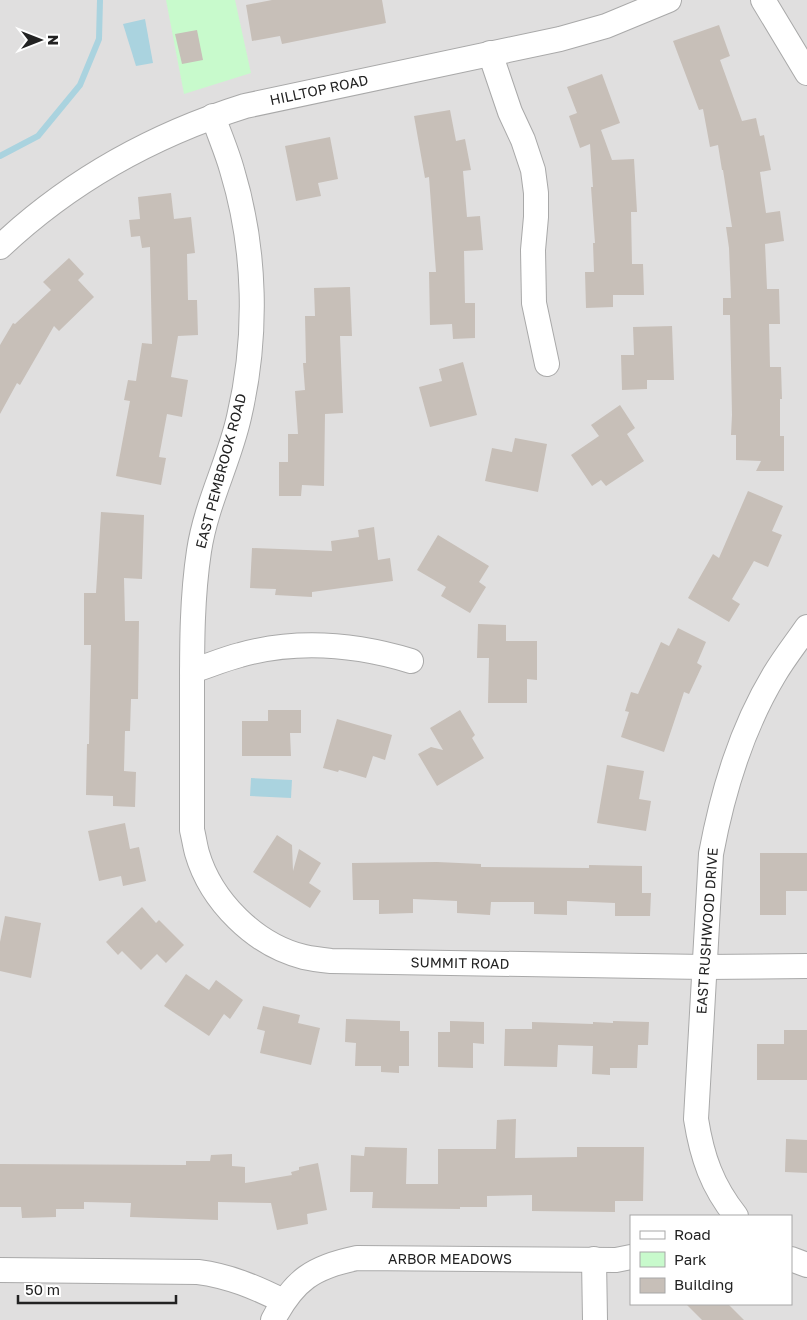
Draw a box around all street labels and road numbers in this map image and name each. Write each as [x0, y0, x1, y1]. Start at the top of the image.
street label: HILLTOP ROAD [268, 71, 370, 108]
street label: EAST PEMBROOK ROAD [192, 391, 249, 550]
street label: EAST RUSHWOOD DRIVE [692, 847, 721, 1015]
street label: SUMMIT ROAD [411, 953, 509, 972]
street label: ARBOR MEADOWS [388, 1250, 512, 1267]

